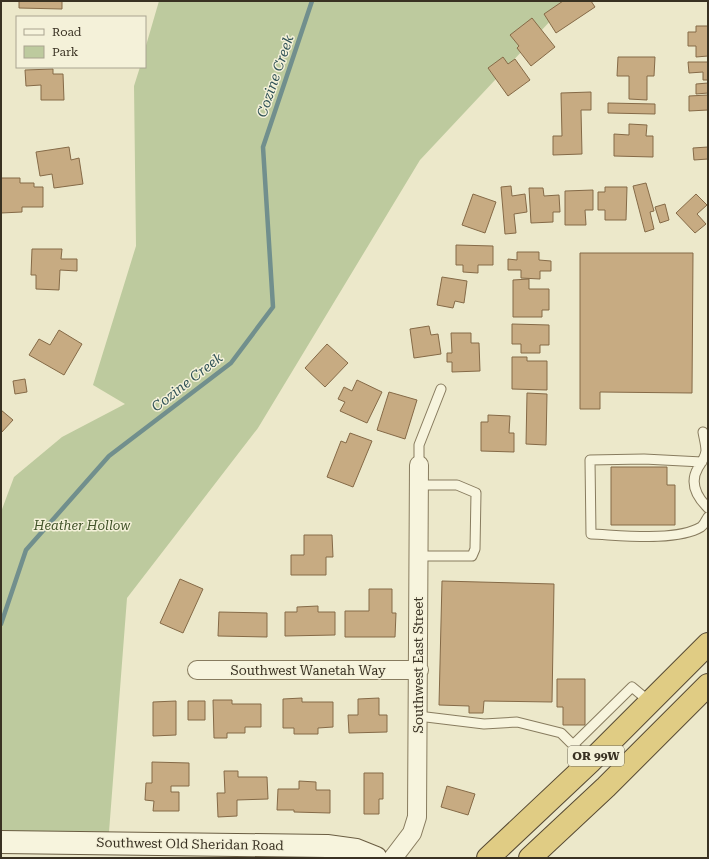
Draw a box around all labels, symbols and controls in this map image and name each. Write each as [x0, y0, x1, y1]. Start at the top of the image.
legend [16, 16, 146, 68]
text: Road [52, 25, 82, 39]
water label: Cozine Creek [253, 33, 297, 119]
text: Park [52, 45, 79, 59]
water label: Cozine Creek [148, 349, 226, 415]
park label: Heather Hollow [33, 518, 131, 533]
street label: Southwest East Street [411, 597, 426, 733]
street label: Southwest Wanetah Way [230, 663, 386, 678]
road number: OR 99W [568, 746, 624, 766]
street label: Southwest Old Sheridan Road [96, 835, 285, 853]

